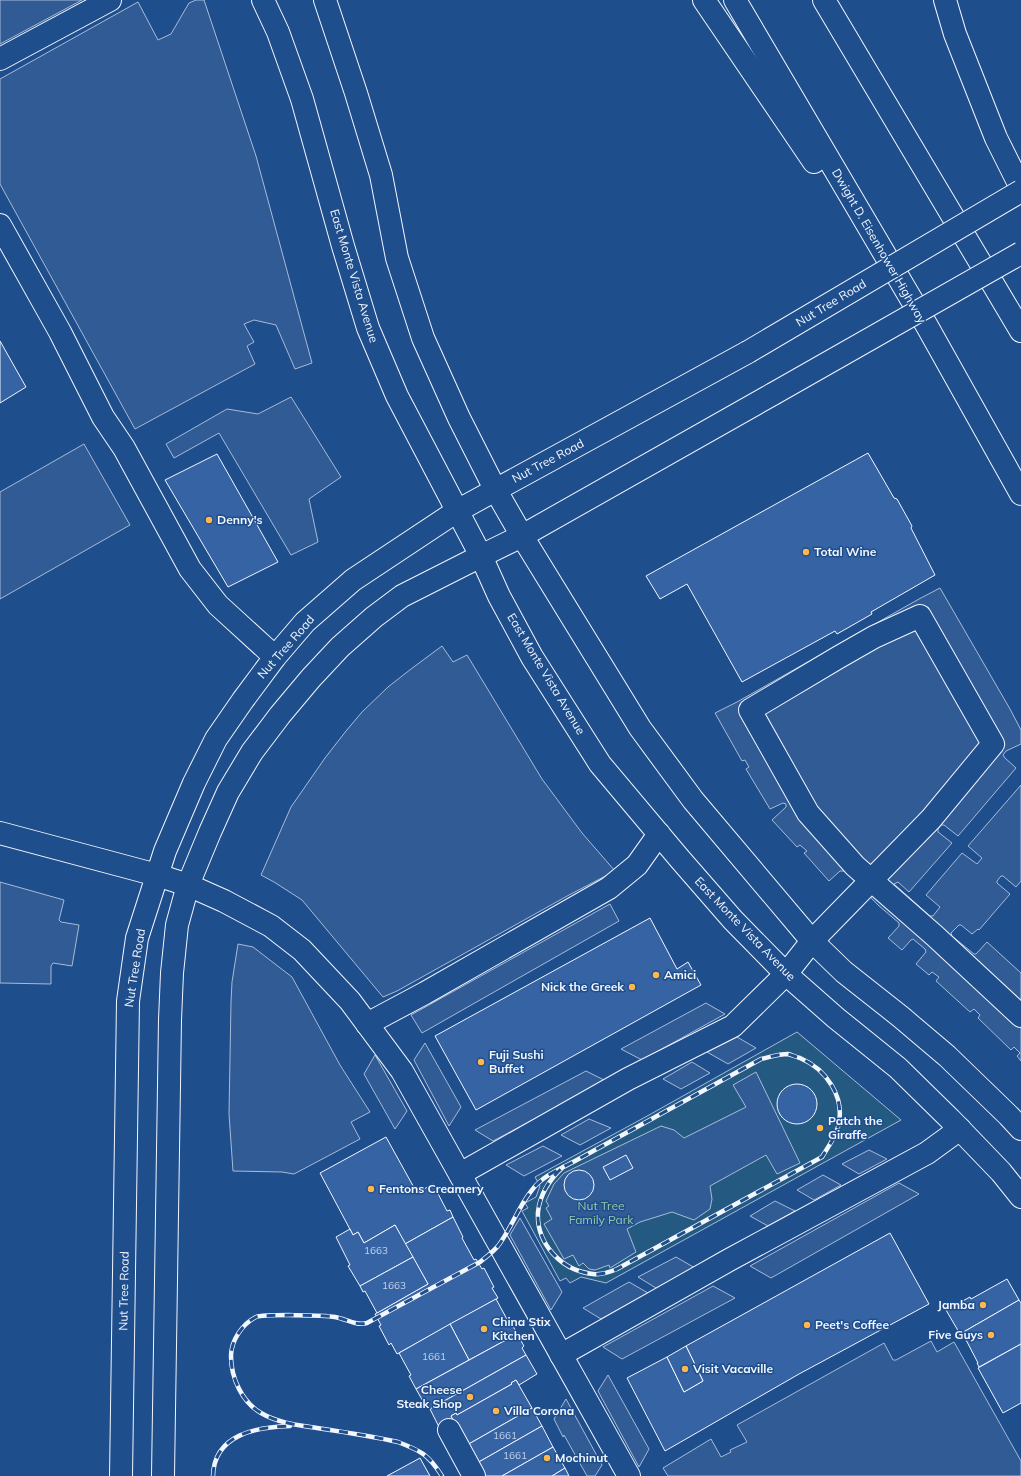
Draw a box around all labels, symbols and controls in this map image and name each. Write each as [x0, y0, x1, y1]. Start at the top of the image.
street label: Dwight D. Eisenhower Highway [829, 166, 930, 326]
street label: East Monte Vista Avenue [327, 207, 382, 344]
street label: Nut Tree Road [793, 276, 869, 329]
street label: Nut Tree Road [509, 435, 586, 486]
place label: Denny's [217, 512, 263, 527]
marker: Denny's [204, 515, 214, 525]
place label: Total Wine [814, 544, 877, 559]
marker: Total Wine [801, 547, 811, 557]
street label: East Monte Vista Avenue [504, 610, 589, 737]
street label: Nut Tree Road [254, 612, 317, 682]
street label: East Monte Vista Avenue [692, 874, 799, 984]
street label: Nut Tree Road [121, 928, 148, 1008]
place label: Amici [664, 967, 696, 982]
marker: Amici [651, 970, 661, 980]
place label: Nick the Greek [541, 979, 624, 994]
marker: Nick the Greek [627, 982, 637, 992]
place label: Fuji Sushi Buffet [489, 1047, 544, 1076]
marker: Fuji Sushi Buffet [476, 1057, 486, 1067]
place label: Patch the Giraffe [828, 1113, 883, 1142]
marker: Patch the Giraffe [815, 1123, 825, 1133]
place label: Fentons Creamery [379, 1181, 484, 1196]
marker: Fentons Creamery [366, 1184, 376, 1194]
park label: Nut Tree Family Park [569, 1198, 634, 1227]
house number: 1663 [364, 1244, 388, 1257]
street label: Nut Tree Road [115, 1251, 132, 1331]
house number: 1663 [382, 1279, 406, 1292]
place label: Jamba [938, 1297, 975, 1312]
marker: Jamba [978, 1300, 988, 1310]
place label: China Stix Kitchen [492, 1314, 551, 1343]
place label: Peet's Coffee [815, 1317, 889, 1332]
marker: Peet's Coffee [802, 1320, 812, 1330]
marker: China Stix Kitchen [479, 1324, 489, 1334]
place label: Five Guys [928, 1327, 983, 1342]
marker: Five Guys [986, 1330, 996, 1340]
house number: 1661 [422, 1350, 446, 1363]
place label: Visit Vacaville [692, 1361, 773, 1376]
marker: Visit Vacaville [680, 1364, 690, 1374]
place label: Cheese Steak Shop [396, 1382, 462, 1411]
marker: Cheese Steak Shop [465, 1392, 475, 1402]
place label: Villa Corona [503, 1403, 574, 1418]
marker: Villa Corona [491, 1406, 501, 1416]
house number: 1661 [493, 1429, 517, 1442]
house number: 1661 [503, 1449, 527, 1462]
place label: Mochinut [555, 1450, 608, 1465]
marker: Mochinut [542, 1453, 552, 1463]

